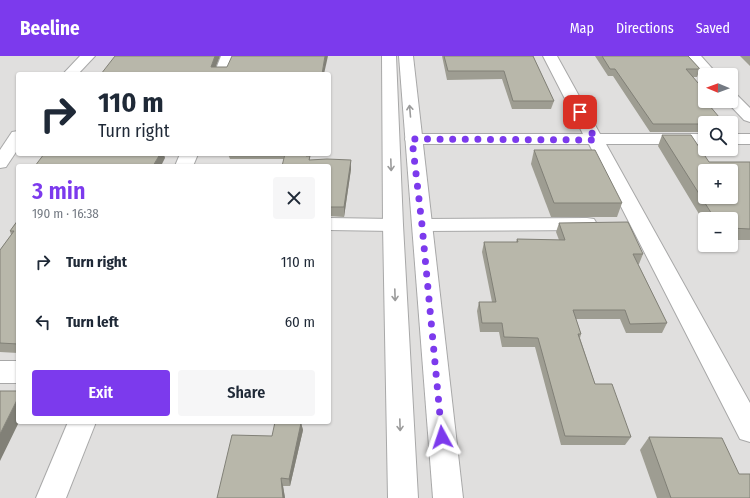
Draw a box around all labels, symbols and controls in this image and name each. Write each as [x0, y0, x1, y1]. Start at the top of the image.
text: Beeline [20, 17, 80, 40]
text: Map [570, 20, 594, 37]
text: Directions [616, 20, 674, 37]
text: Saved [696, 20, 730, 37]
north arrow [698, 68, 738, 108]
map controls [698, 68, 738, 252]
text: 110 m [98, 86, 164, 119]
icon: right [32, 88, 84, 140]
pin [563, 95, 597, 129]
icon: arrive [569, 101, 591, 123]
one-way arrow [407, 105, 414, 118]
button: search [698, 116, 738, 156]
text: Turn right [98, 120, 170, 142]
one-way arrow [387, 158, 395, 171]
button: + [698, 164, 738, 204]
text: 3 min [32, 177, 86, 205]
button: close [273, 177, 315, 219]
text: 190 m · 16:38 [32, 206, 99, 221]
button: − [698, 212, 738, 252]
icon: right [32, 251, 54, 273]
text: Turn right [66, 253, 127, 271]
text: 110 m [281, 253, 315, 271]
one-way arrow [391, 288, 399, 301]
icon: left [32, 311, 54, 333]
text: Turn left [66, 313, 119, 331]
text: 60 m [285, 313, 315, 331]
button: Exit [32, 370, 170, 416]
button: Share [178, 370, 315, 416]
position arrow [421, 416, 463, 458]
one-way arrow [396, 418, 404, 431]

